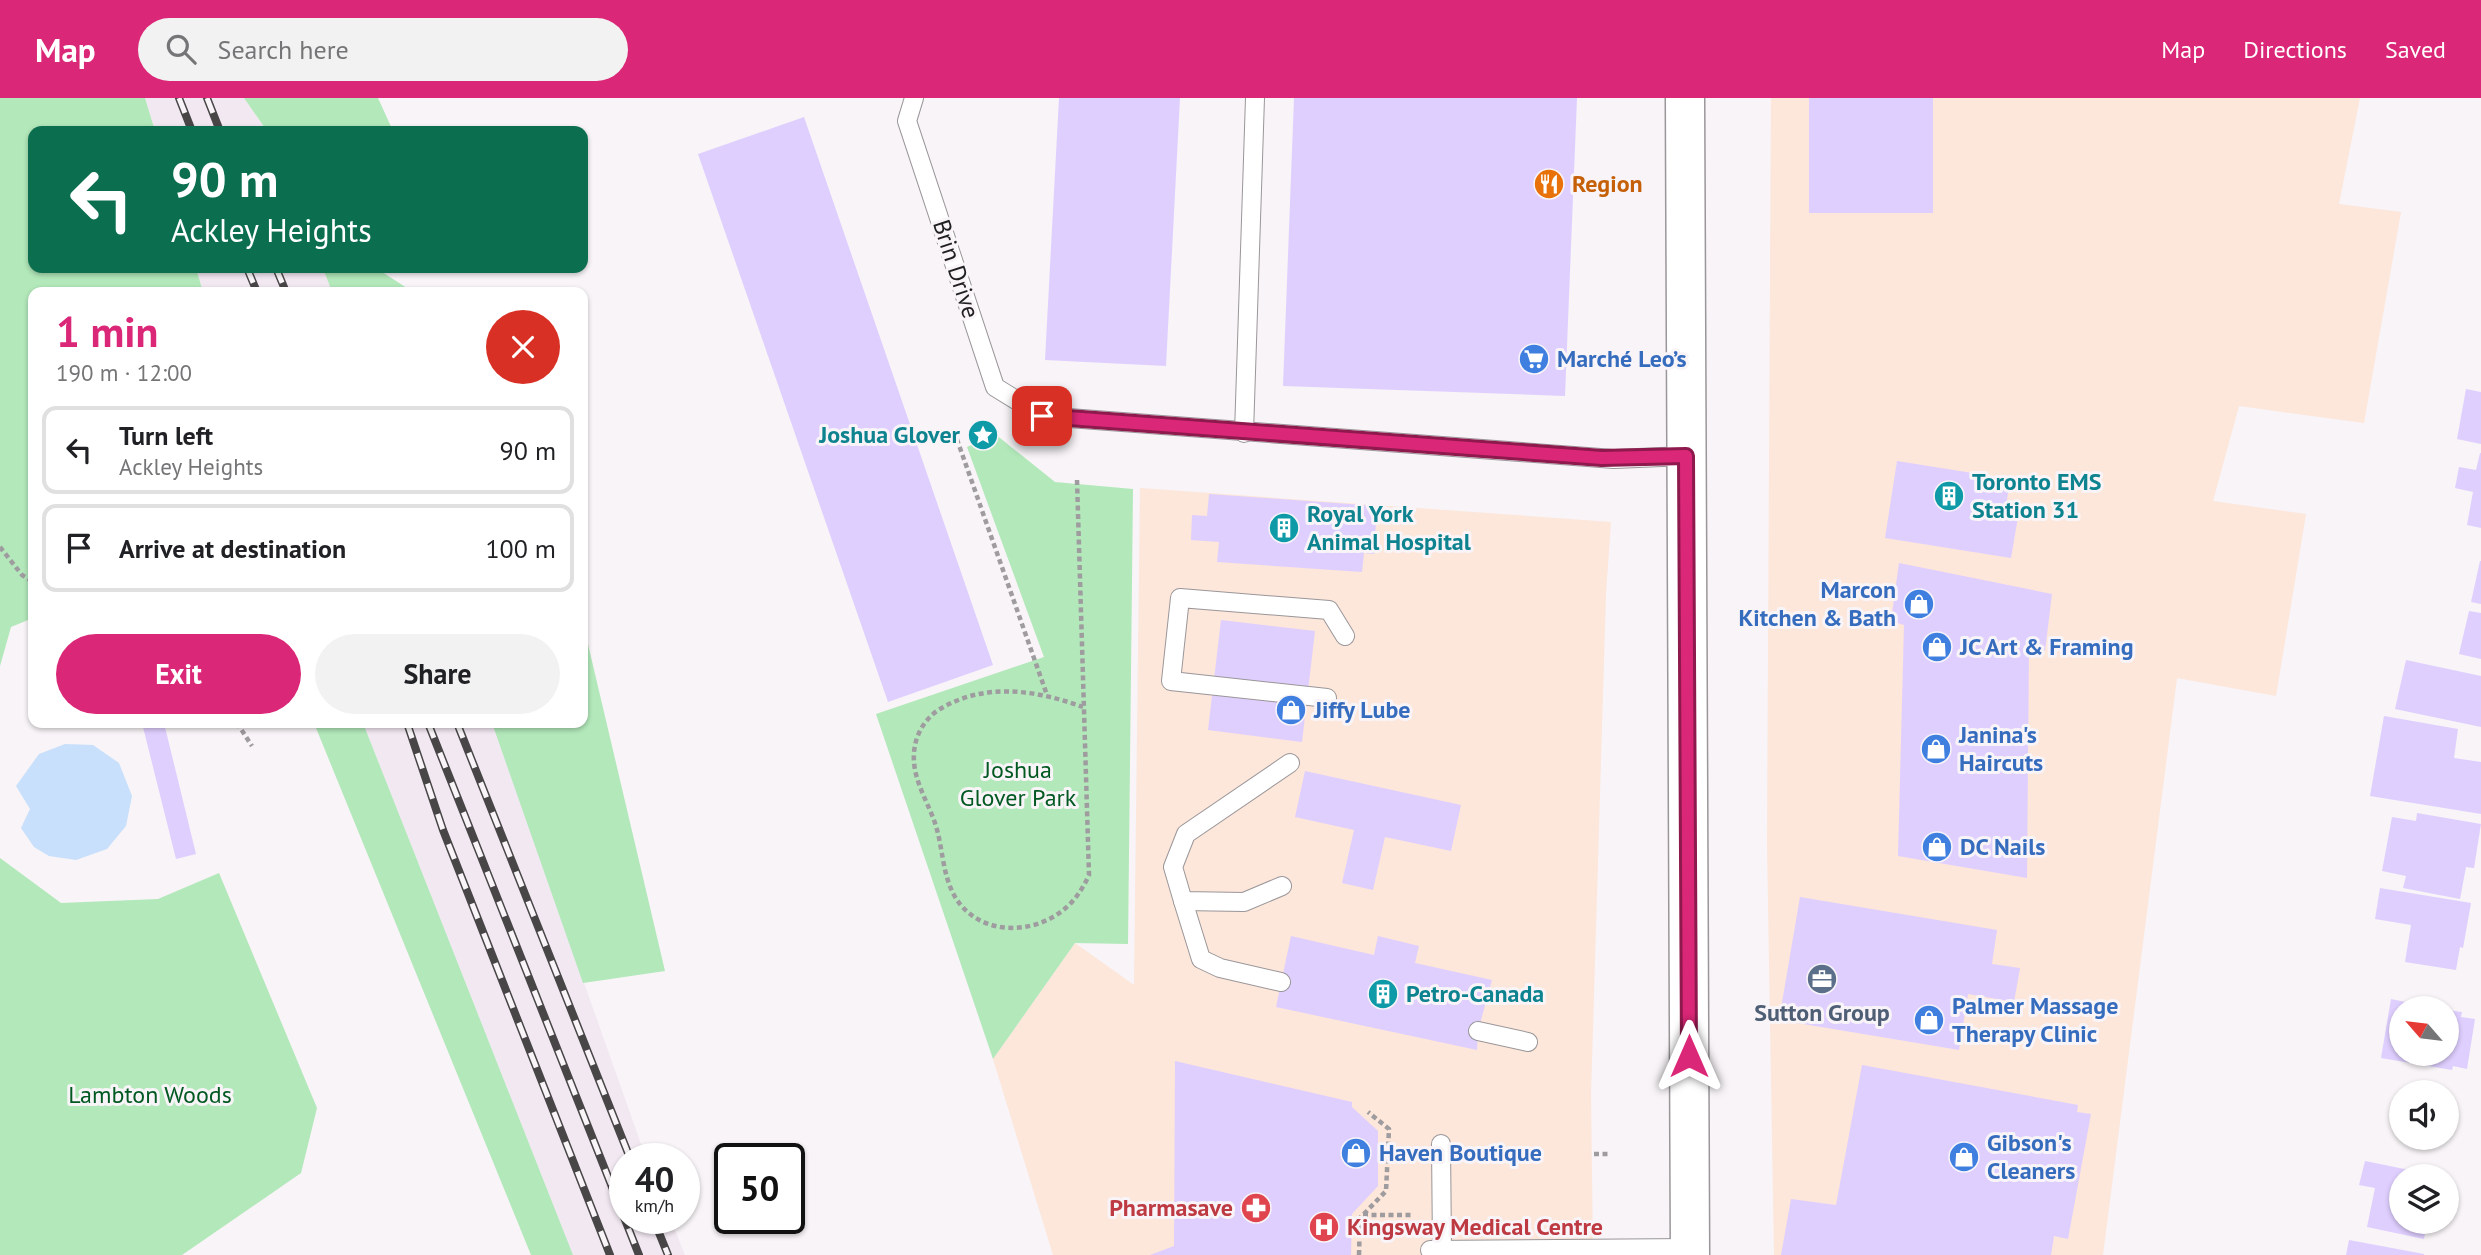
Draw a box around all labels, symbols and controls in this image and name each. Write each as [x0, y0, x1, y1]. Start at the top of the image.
search box [138, 18, 628, 81]
text: Map [35, 28, 96, 71]
icon: search [162, 30, 200, 68]
text: Search here [218, 33, 349, 66]
text: Map [2161, 34, 2205, 65]
text: Directions [2243, 34, 2347, 65]
text: Saved [2385, 34, 2446, 65]
text: 90 m [171, 147, 278, 211]
icon: left [56, 154, 147, 245]
restaurant icon: Region [1532, 167, 1566, 201]
place label: Region [1572, 168, 1643, 199]
text: Ackley Heights [171, 209, 372, 251]
street label: Brin Drive [926, 216, 987, 322]
text: 1 min [56, 304, 158, 359]
button: close [486, 310, 560, 384]
supermarket icon: Marché Leo’s [1517, 342, 1551, 376]
place label: Marché Leo’s [1557, 343, 1687, 374]
text: 190 m · 12:00 [56, 358, 192, 387]
pin [1012, 386, 1072, 446]
icon: arrive [1023, 397, 1061, 435]
place icon: Joshua Glover [966, 418, 1000, 452]
text: Turn left [119, 419, 213, 452]
place label: Joshua Glover [818, 419, 961, 450]
icon: left [60, 431, 98, 469]
text: 90 m [500, 434, 556, 467]
text: Ackley Heights [119, 452, 263, 481]
place label: Toronto EMS Station 31 [1972, 466, 2102, 525]
building icon: Toronto EMS Station 31 [1932, 479, 1966, 513]
place label: Royal York Animal Hospital [1307, 498, 1472, 557]
building icon: Royal York Animal Hospital [1267, 511, 1301, 545]
icon: arrive [60, 529, 98, 567]
text: Arrive at destination [119, 532, 346, 565]
text: 100 m [485, 532, 556, 565]
place label: Marcon Kitchen & Bath [1738, 574, 1896, 633]
shop icon: Marcon Kitchen & Bath [1902, 587, 1936, 621]
shop icon: JC Art & Framing [1920, 630, 1954, 664]
place label: JC Art & Framing [1959, 631, 2134, 662]
button: Exit [56, 634, 301, 714]
button: Share [315, 634, 560, 714]
shop icon: Jiffy Lube [1274, 693, 1308, 727]
place label: Jiffy Lube [1313, 694, 1411, 725]
place label: Janina's Haircuts [1958, 719, 2043, 778]
shop icon: Janina's Haircuts [1919, 732, 1953, 766]
park label: Joshua Glover Park [960, 754, 1077, 813]
shop icon: DC Nails [1920, 830, 1954, 864]
place label: DC Nails [1960, 831, 2045, 862]
office icon: Sutton Group [1805, 962, 1839, 996]
building icon: Petro-Canada [1366, 977, 1400, 1011]
place label: Petro-Canada [1406, 978, 1544, 1009]
place label: Palmer Massage Therapy Clinic [1952, 990, 2118, 1049]
north arrow [2389, 996, 2459, 1066]
map controls [2389, 996, 2459, 1234]
place label: Sutton Group [1754, 997, 1890, 1028]
shop icon: Palmer Massage Therapy Clinic [1912, 1003, 1946, 1037]
position arrow [1652, 1019, 1726, 1093]
park label: Lambton Woods [68, 1079, 232, 1110]
button: sound [2389, 1080, 2459, 1150]
place label: Gibson's Cleaners [1987, 1127, 2075, 1186]
shop icon: Haven Boutique [1339, 1136, 1373, 1170]
place label: Haven Boutique [1379, 1137, 1542, 1168]
shop icon: Gibson's Cleaners [1947, 1140, 1981, 1174]
speed limit sign: 50 [714, 1143, 805, 1234]
text: 40 [635, 1156, 674, 1202]
button: layers [2389, 1164, 2459, 1234]
pharmacy icon: Pharmasave [1239, 1191, 1273, 1225]
place label: Pharmasave [1109, 1192, 1233, 1223]
text: km/h [635, 1194, 674, 1217]
hospital icon: Kingsway Medical Centre [1307, 1210, 1341, 1244]
place label: Kingsway Medical Centre [1347, 1211, 1603, 1242]

